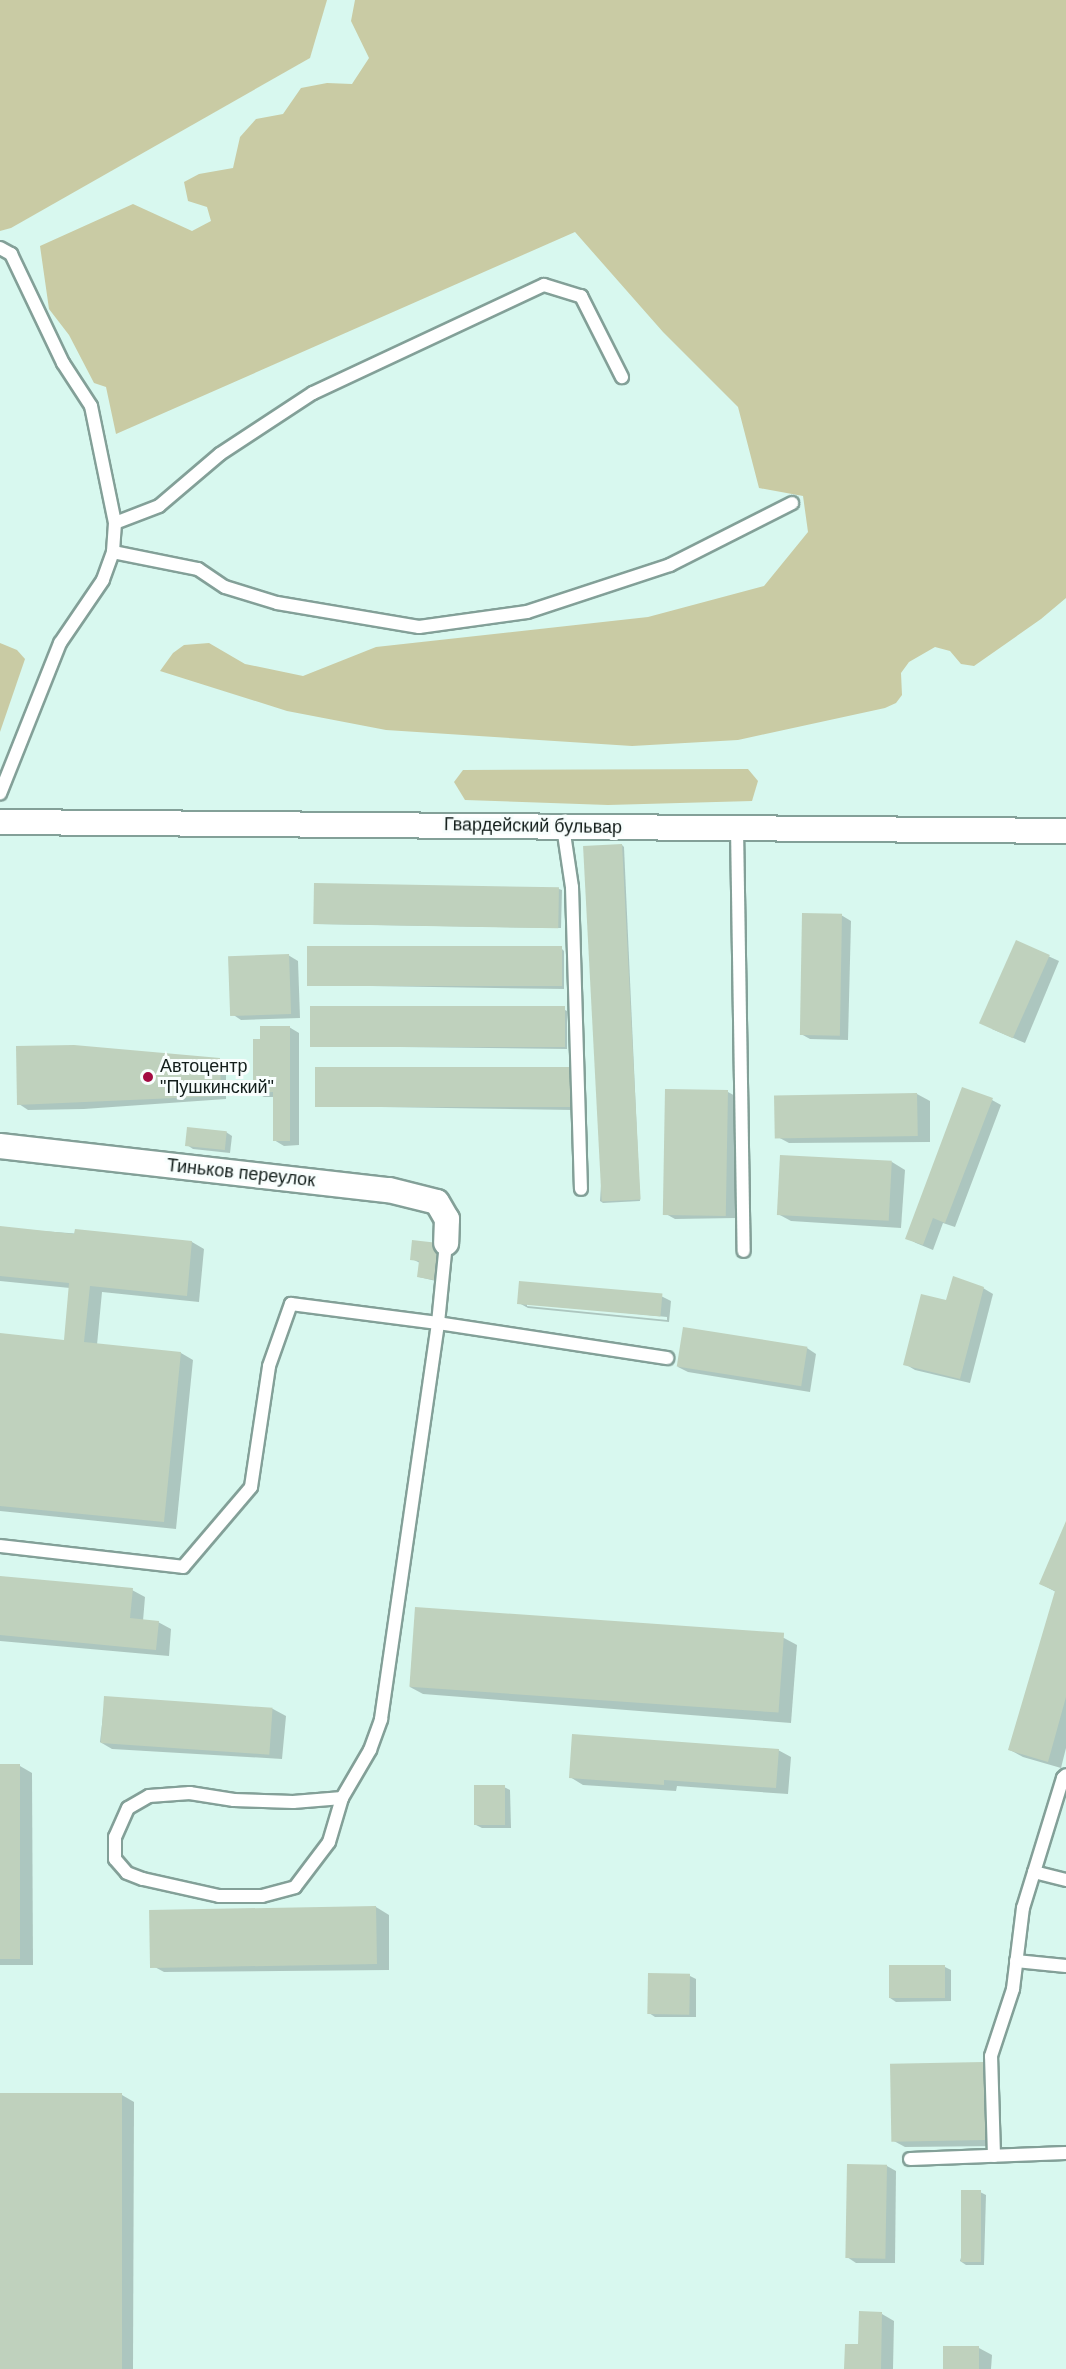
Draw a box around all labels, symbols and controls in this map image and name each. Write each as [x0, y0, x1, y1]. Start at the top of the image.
street label: Гвардейский бульвар [444, 814, 622, 838]
place label: Автоцентр "Пушкинский" [160, 1056, 274, 1098]
marker: Автоцентр "Пушкинский" [141, 1070, 155, 1084]
street label: Тиньков переулок [166, 1154, 316, 1192]

